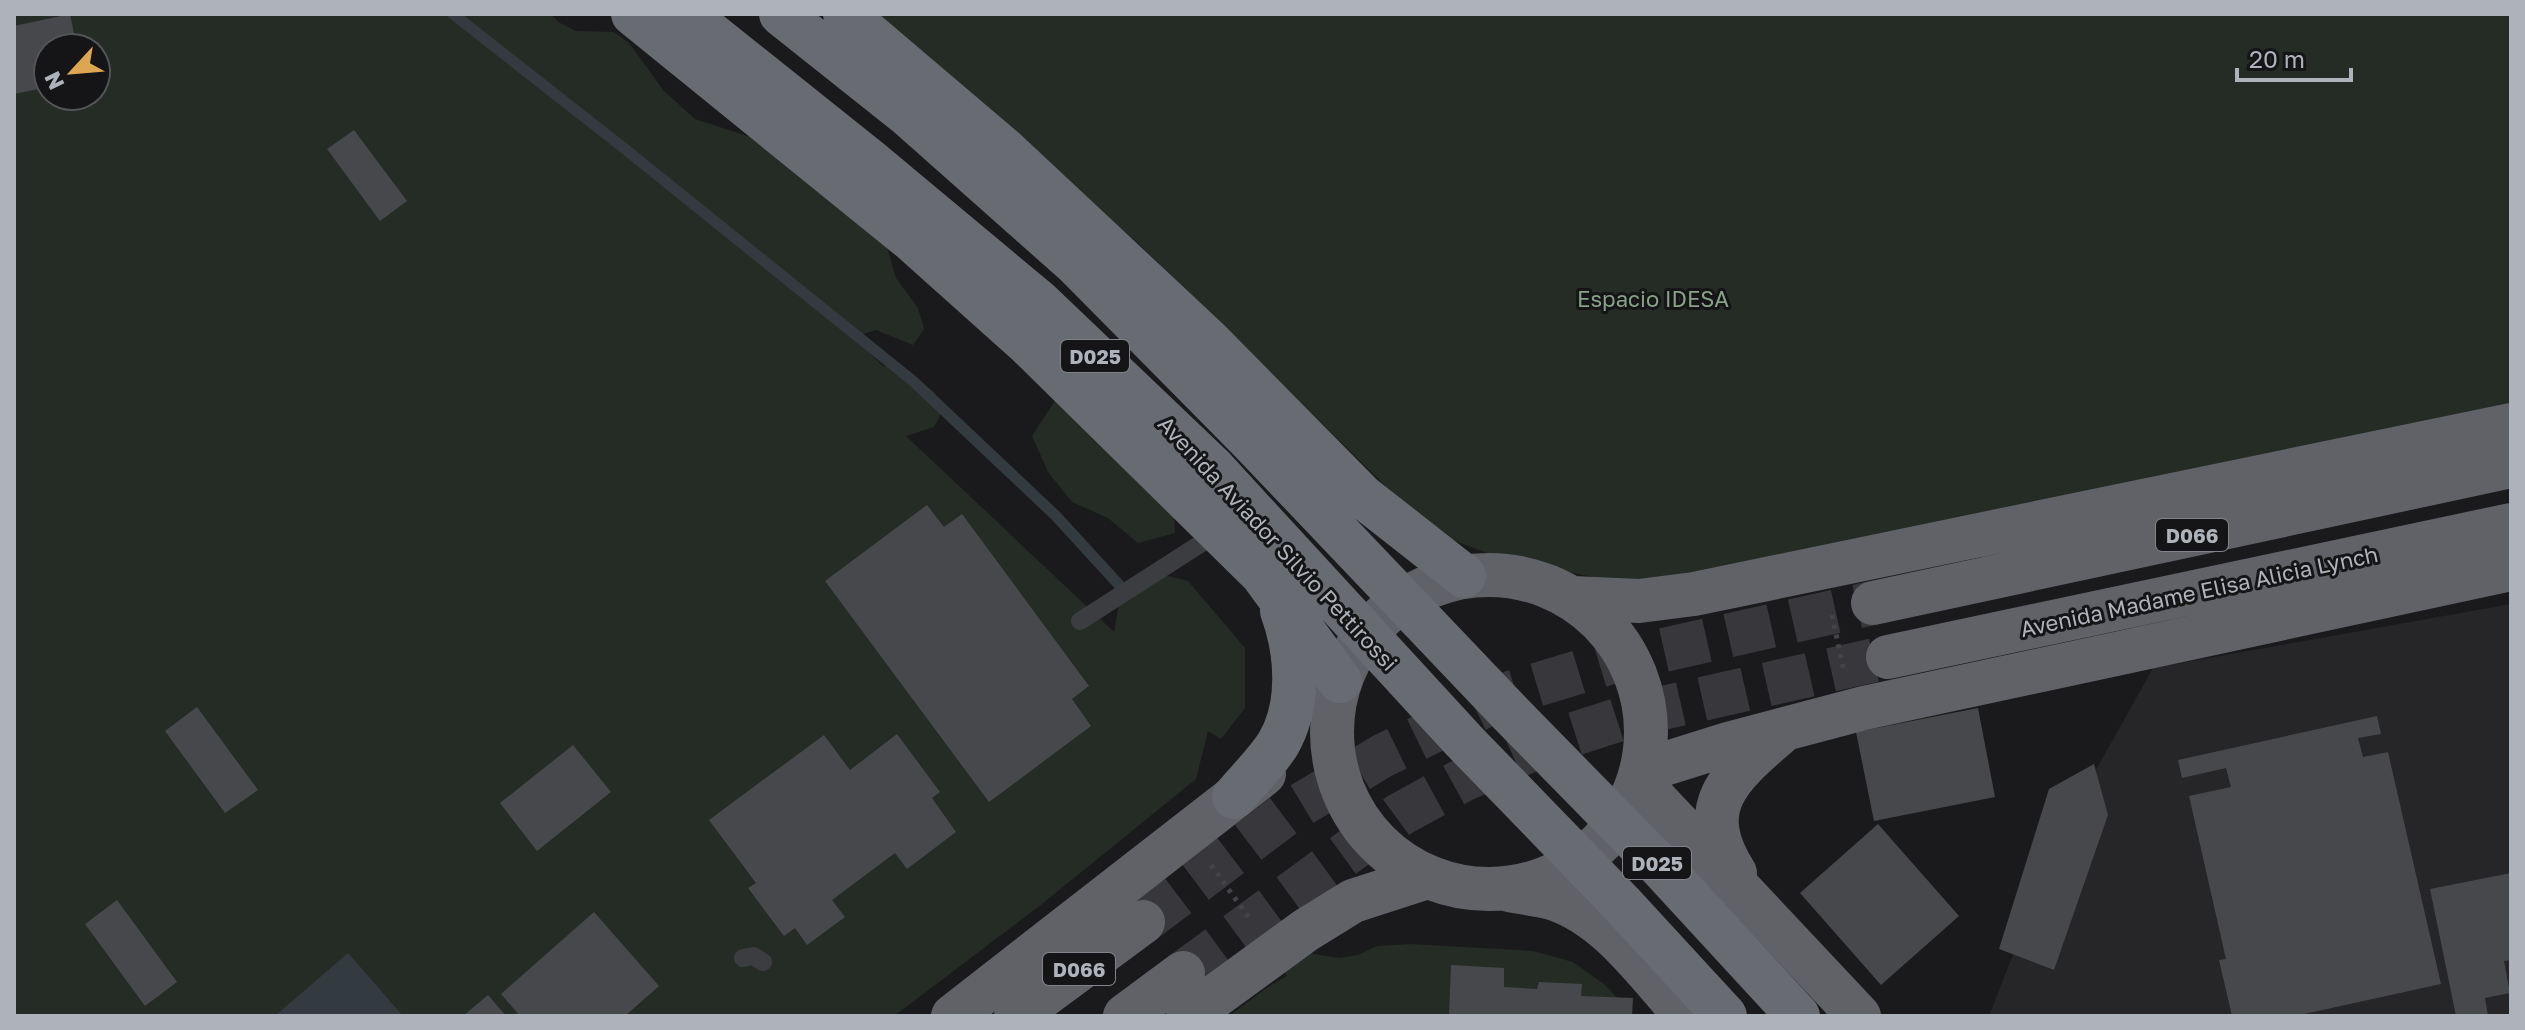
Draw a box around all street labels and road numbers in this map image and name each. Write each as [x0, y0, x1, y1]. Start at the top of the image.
road number: D025 [1061, 340, 1129, 372]
street label: Avenida Aviador Silvio Pettirossi [1153, 410, 1403, 676]
road number: D066 [2156, 519, 2228, 551]
street label: Avenida Madame Elisa Alicia Lynch [2018, 540, 2380, 642]
road number: D025 [1623, 847, 1691, 879]
road number: D066 [1043, 953, 1115, 985]

